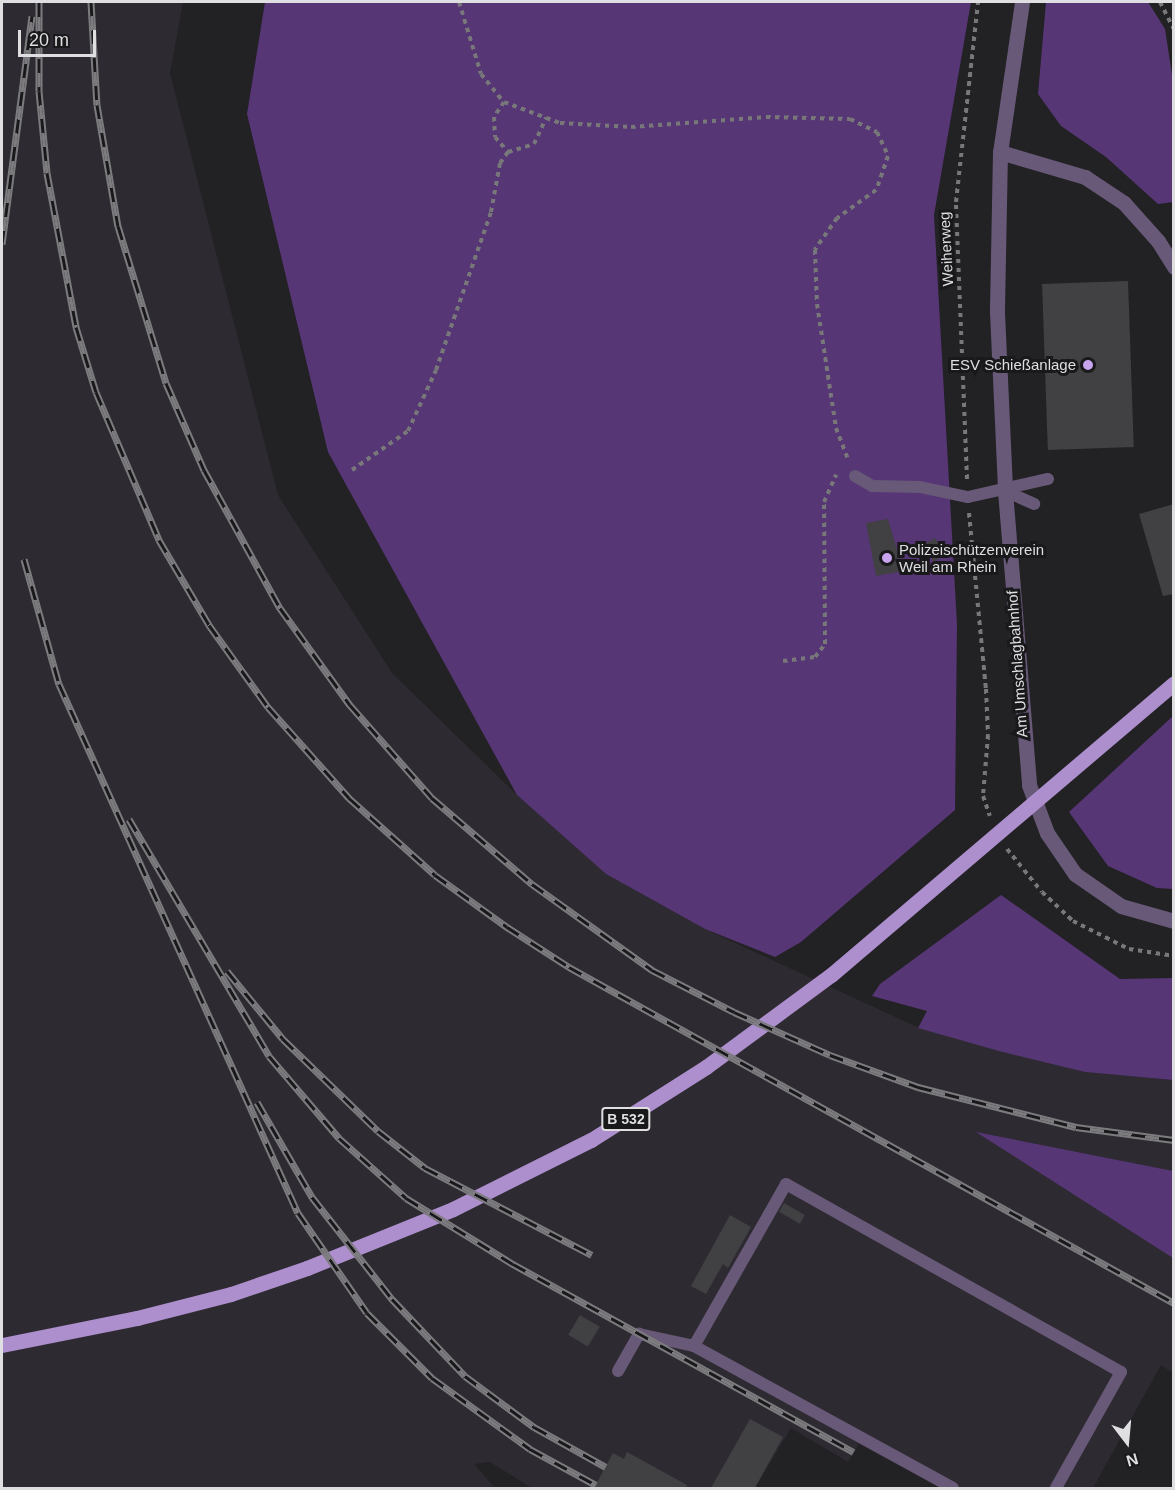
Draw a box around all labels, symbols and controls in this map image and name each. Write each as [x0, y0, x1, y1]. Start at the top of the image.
scale bar [21, 18, 99, 56]
text: 20 m [29, 30, 69, 50]
street label: Weiherweg [935, 211, 957, 287]
place label: ESV Schießanlage [950, 356, 1076, 374]
marker: ESV Schießanlage [1081, 358, 1095, 372]
place label: Polizeischützenverein Weil am Rhein [899, 540, 1044, 575]
marker: Polizeischützenverein Weil am Rhein [880, 551, 894, 565]
street label: Am Umschlagbahnhof [1003, 590, 1031, 738]
road number: B 532 [600, 1108, 652, 1130]
north arrow [1097, 1412, 1157, 1472]
text: N [1124, 1450, 1140, 1470]

